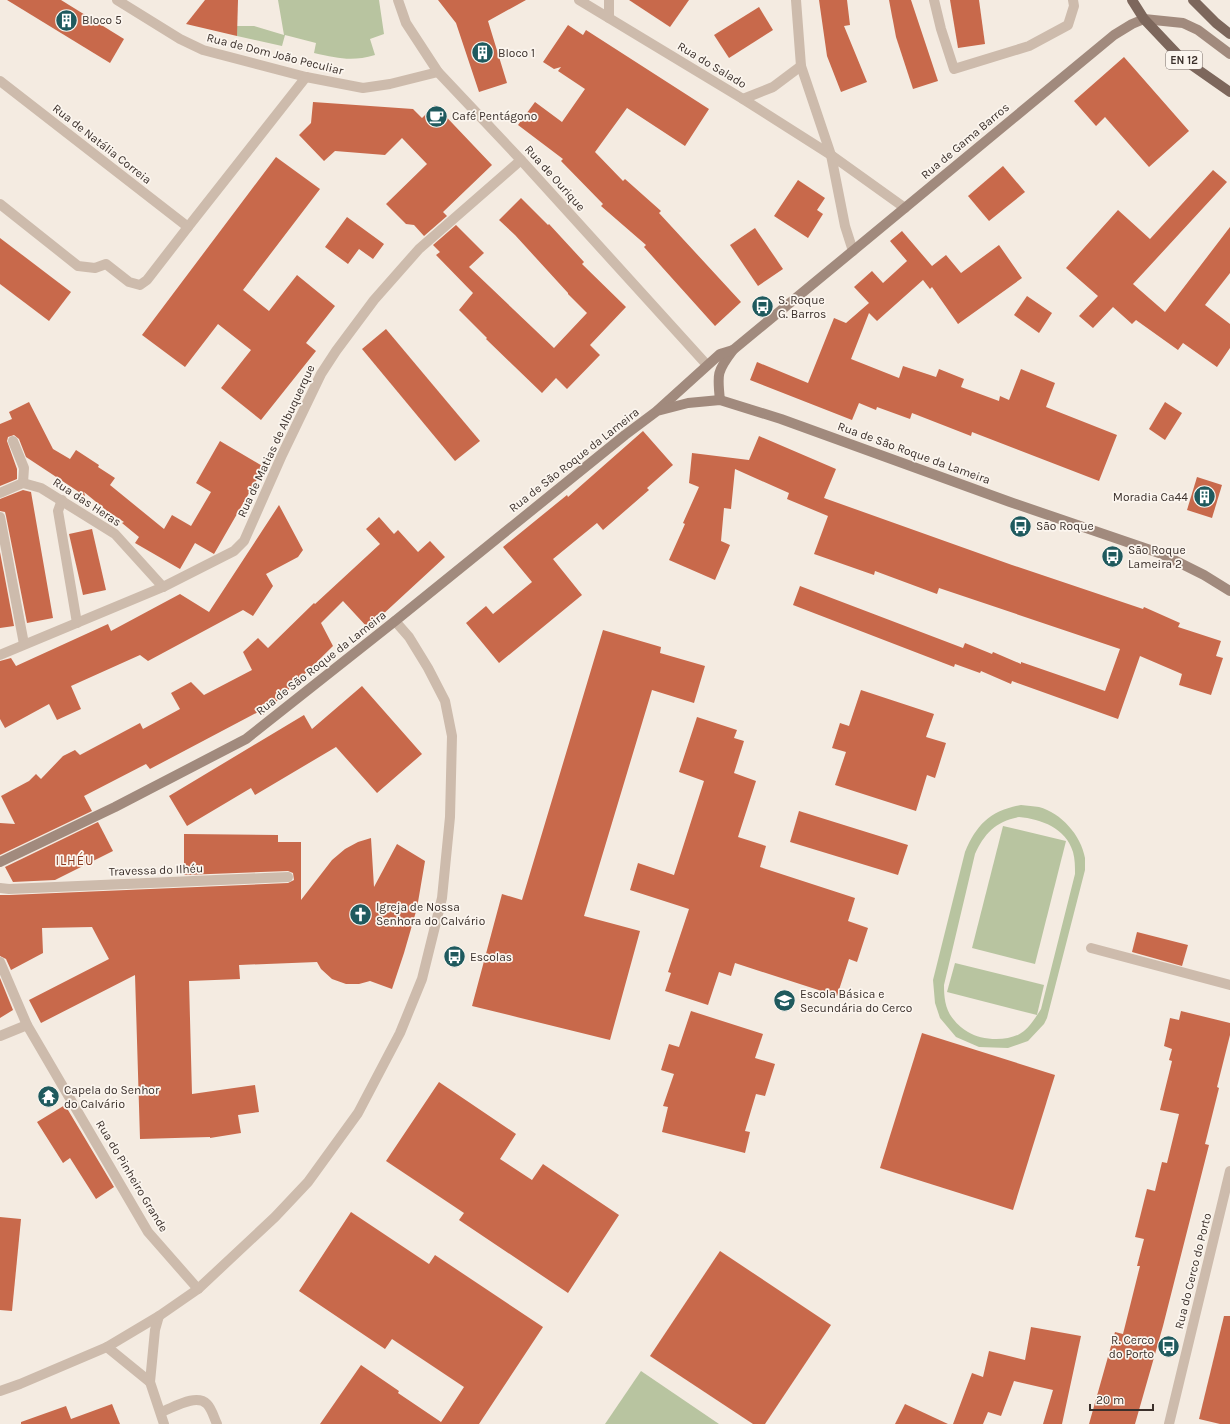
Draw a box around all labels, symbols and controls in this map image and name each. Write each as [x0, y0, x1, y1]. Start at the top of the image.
building icon: Bloco 5 [53, 7, 79, 33]
place label: Bloco 5 [82, 13, 122, 27]
street label: Rua de Dom João Peculiar [205, 30, 345, 78]
street label: Rua do Salado [675, 39, 749, 91]
building icon: Bloco 1 [469, 40, 495, 66]
place label: Bloco 1 [498, 46, 535, 60]
road number: EN 12 [1166, 51, 1202, 69]
street label: Rua de Gama Barros [918, 100, 1012, 182]
street label: Rua de Natália Correia [50, 101, 154, 187]
cafe icon: Café Pentágono [424, 103, 450, 129]
place label: Café Pentágono [452, 109, 537, 123]
street label: Rua de Ourique [522, 142, 588, 214]
place label: S. Roque G. Barros [778, 293, 826, 321]
bus stop icon: S. Roque G. Barros [750, 294, 776, 320]
street label: Rua de Matias de Albuquerque [234, 362, 318, 520]
street label: Rua de São Roque da Lameira [506, 405, 642, 515]
street label: Rua de São Roque da Lameira [836, 419, 992, 487]
street label: Rua das Heras [50, 475, 124, 529]
building icon: Moradia Ca44 [1191, 484, 1217, 510]
place label: Moradia Ca44 [1113, 490, 1188, 504]
bus stop icon: São Roque [1007, 513, 1033, 539]
place label: São Roque [1036, 519, 1094, 533]
place label: São Roque Lameira 2 [1128, 543, 1186, 571]
bus stop icon: São Roque Lameira 2 [1099, 544, 1125, 570]
street label: Rua de São Roque da Lameira [253, 608, 389, 718]
district label: ILHÉU [55, 851, 95, 868]
street label: Travessa do Ilhéu [109, 861, 203, 879]
place label: Igreja de Nossa Senhora do Calvário [376, 900, 485, 928]
church icon: Igreja de Nossa Senhora do Calvário [347, 901, 373, 927]
bus stop icon: Escolas [442, 944, 468, 970]
place label: Escolas [470, 950, 512, 964]
place label: Escola Básica e Secundária do Cerco [800, 987, 912, 1015]
school or university icon: Escola Básica e Secundária do Cerco [772, 988, 798, 1014]
place label: Capela do Senhor do Calvário [64, 1083, 160, 1111]
temple icon: Capela do Senhor do Calvário [35, 1084, 61, 1110]
street label: Rua do Pinheiro Grande [93, 1118, 171, 1234]
street label: Rua do Cerco do Porto [1172, 1211, 1214, 1331]
place label: R. Cerco do Porto [1109, 1333, 1154, 1361]
bus stop icon: R. Cerco do Porto [1156, 1334, 1182, 1360]
scale bar [1090, 1386, 1153, 1412]
text: 20 m [1096, 1393, 1124, 1407]

